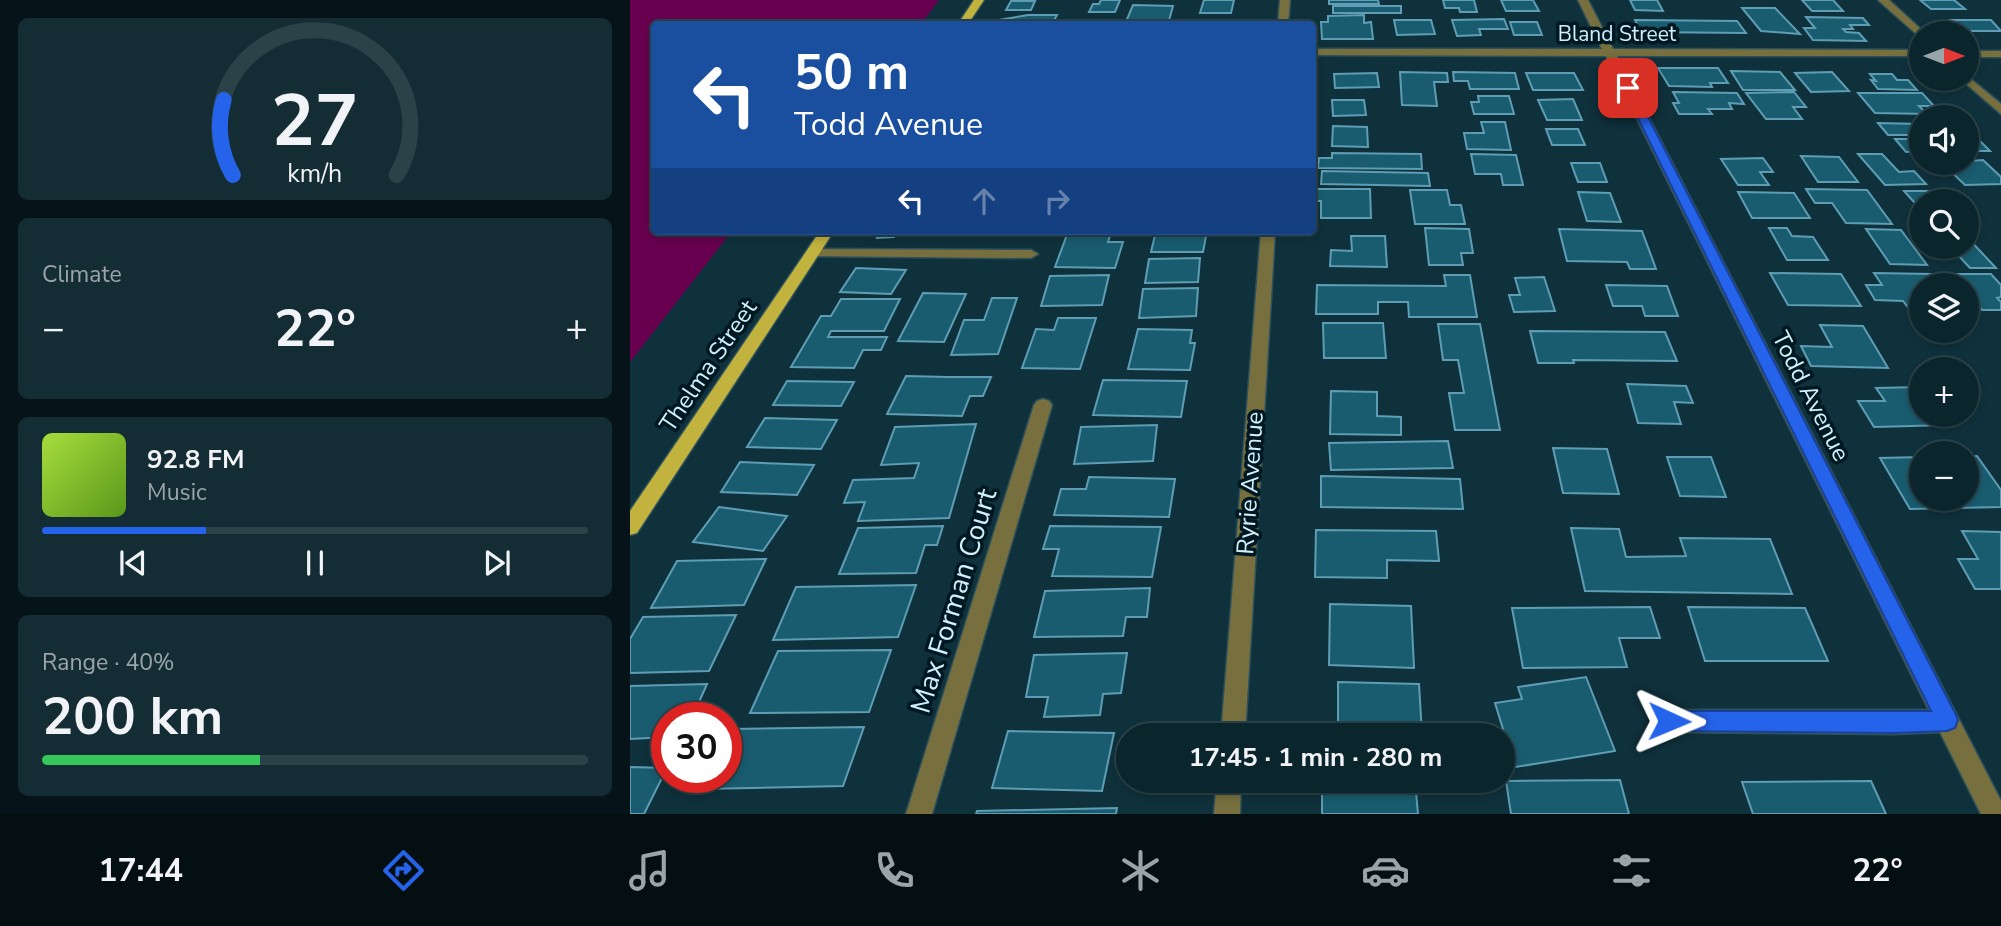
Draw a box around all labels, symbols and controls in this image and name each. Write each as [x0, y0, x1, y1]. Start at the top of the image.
street label: Bland Street [1558, 20, 1677, 48]
north arrow [1909, 21, 1979, 91]
map controls [1909, 21, 1979, 511]
text: 50 m [794, 39, 909, 106]
icon: left [679, 49, 770, 140]
pin [1598, 58, 1658, 118]
icon: arrive [1609, 69, 1647, 107]
text: 27 [271, 71, 359, 171]
text: Todd Avenue [794, 103, 983, 146]
button: sound [1909, 105, 1979, 175]
text: km/h [287, 157, 343, 191]
icon: left [892, 182, 930, 220]
icon: ahead [965, 182, 1003, 220]
icon: right [1038, 182, 1076, 220]
button: search [1909, 189, 1979, 259]
text: Climate [42, 259, 122, 290]
button: layers [1909, 273, 1979, 343]
text: 22° [274, 293, 356, 364]
street label: Thelma Street [652, 293, 764, 438]
text: − [42, 303, 65, 354]
text: + [565, 303, 588, 354]
street label: Todd Avenue [1765, 326, 1857, 466]
button: + [1909, 357, 1979, 427]
street label: Ryrie Avenue [1229, 410, 1271, 556]
button: − [1909, 441, 1979, 511]
text: 92.8 FM [147, 442, 244, 477]
text: Music [147, 477, 207, 508]
street label: Max Forman Court [902, 484, 1006, 718]
icon: previous [114, 544, 152, 582]
icon: pause [296, 544, 334, 582]
icon: next [478, 544, 516, 582]
text: Range · 40% [42, 647, 174, 678]
text: 200 km [42, 681, 223, 752]
position arrow [1632, 684, 1706, 758]
speed limit sign: 30 [651, 702, 742, 793]
text: 17:45 · 1 min · 280 m [1189, 740, 1442, 775]
icon: directions [379, 846, 428, 895]
icon: music [625, 846, 674, 895]
icon: phone [870, 846, 919, 895]
icon: climate [1116, 846, 1165, 895]
icon: car [1361, 846, 1410, 895]
icon: filters [1607, 846, 1656, 895]
text: 17:44 [98, 849, 183, 892]
text: 22° [1852, 849, 1903, 892]

